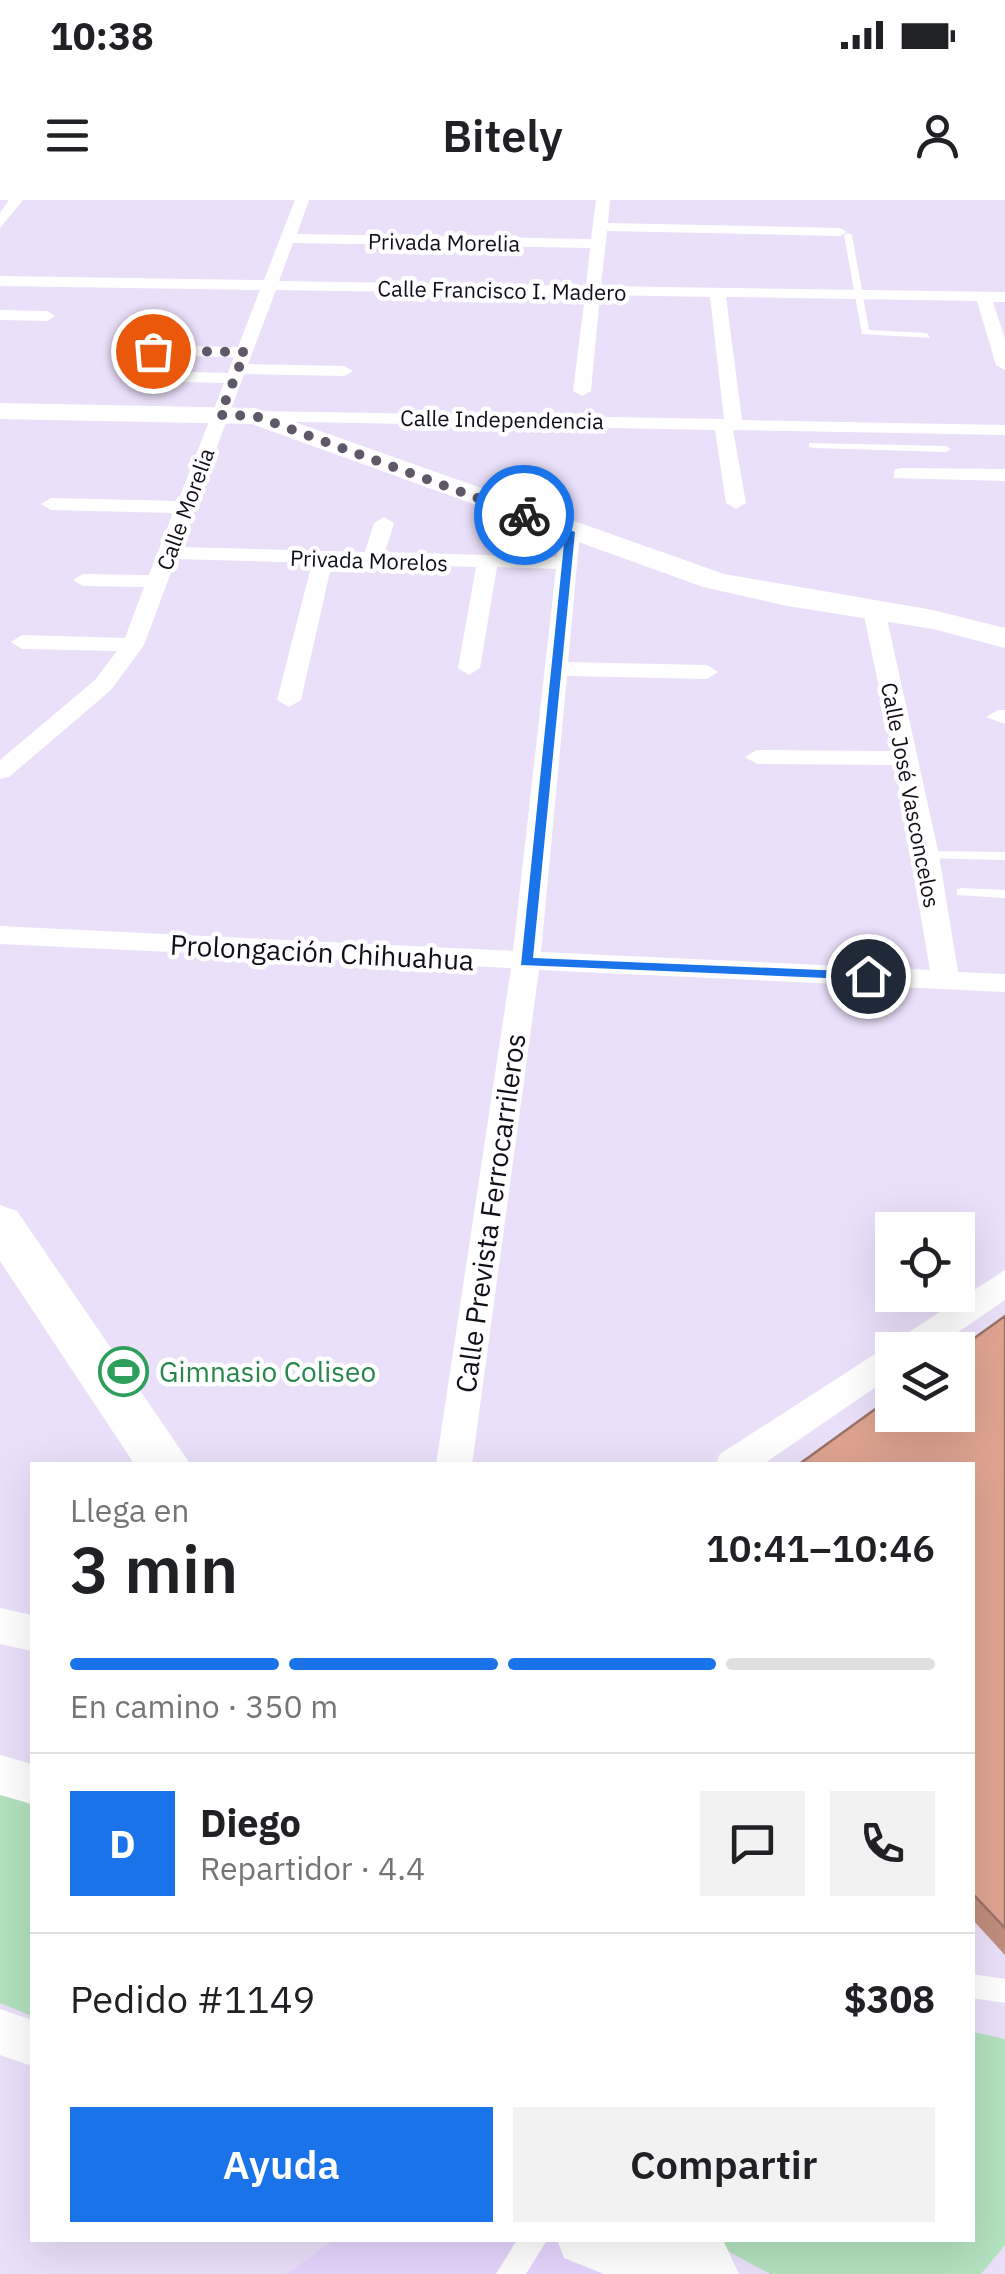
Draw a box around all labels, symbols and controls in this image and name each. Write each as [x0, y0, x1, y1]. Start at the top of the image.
text: 10:38 [50, 11, 154, 60]
text: Bitely [442, 106, 563, 164]
icon: menu [40, 108, 95, 163]
icon: person [910, 108, 965, 163]
street label: Privada Morelia [368, 226, 521, 258]
street label: Calle Francisco I. Madero [377, 273, 627, 307]
pin [111, 309, 196, 394]
icon: bag [126, 324, 181, 379]
street label: Calle Independencia [400, 403, 604, 435]
street label: Calle Morelia [149, 444, 221, 574]
courier [474, 465, 574, 565]
icon: bike [497, 488, 552, 543]
street label: Privada Morelos [290, 543, 448, 577]
street label: Calle José Vasconcelos [875, 680, 947, 910]
street label: Prolongación Chihuahua [169, 926, 475, 978]
pin [826, 934, 911, 1019]
icon: home [841, 949, 896, 1004]
street label: Calle Prevista Ferrocarrileros [446, 1031, 534, 1395]
map controls [875, 1212, 975, 1432]
button: locate [875, 1212, 975, 1312]
button: layers [875, 1332, 975, 1432]
sports icon: Gimnasio Coliseo [98, 1345, 150, 1397]
place label: Gimnasio Coliseo [159, 1353, 376, 1390]
text: Llega en [70, 1489, 190, 1531]
text: 10:41–10:46 [706, 1523, 935, 1572]
text: 3 min [70, 1526, 238, 1611]
text: En camino · 350 m [70, 1685, 338, 1727]
button: chat [700, 1791, 805, 1896]
button: phone [830, 1791, 935, 1896]
text: Diego [200, 1798, 301, 1847]
text: D [109, 1819, 136, 1868]
text: Repartidor · 4.4 [200, 1847, 425, 1889]
text: Pedido #1149 [70, 1974, 315, 2023]
text: $308 [844, 1974, 935, 2023]
button: Ayuda [70, 2107, 493, 2222]
button: Compartir [513, 2107, 935, 2222]

